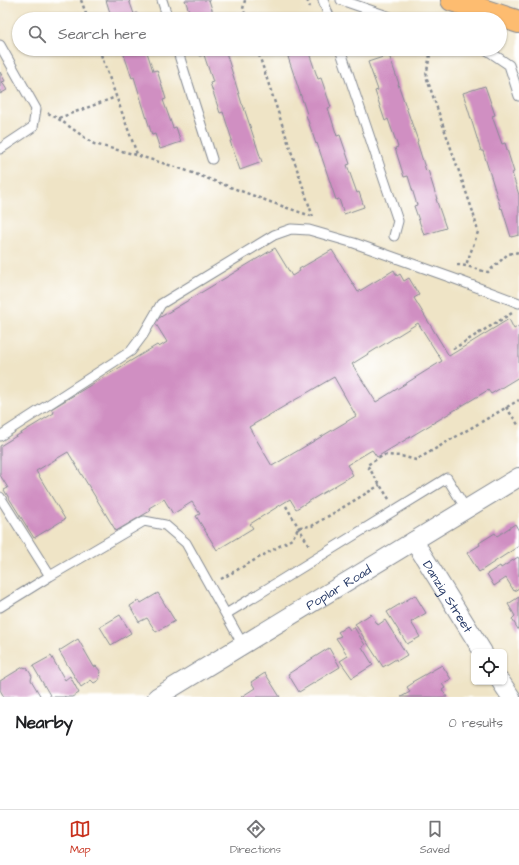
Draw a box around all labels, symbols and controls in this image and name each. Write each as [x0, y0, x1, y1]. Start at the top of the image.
search box [12, 12, 507, 56]
icon: search [26, 23, 48, 45]
text: Search here [58, 24, 147, 45]
street label: Danzig Street [418, 557, 477, 637]
street label: Poplar Road [302, 561, 375, 615]
map controls [471, 649, 507, 685]
button: locate [471, 649, 507, 685]
text: Nearby [16, 711, 73, 735]
text: 0 results [448, 714, 503, 732]
tab: Map [69, 818, 91, 857]
tab: Directions [230, 818, 281, 857]
tab: Saved [420, 818, 450, 857]

